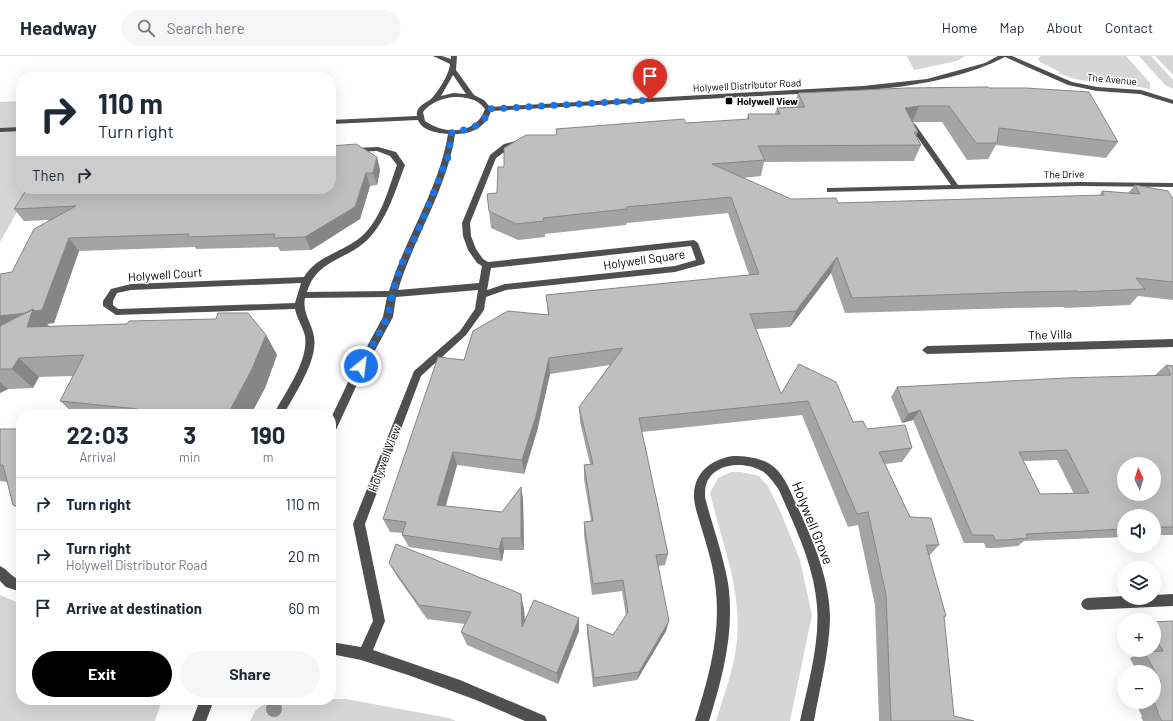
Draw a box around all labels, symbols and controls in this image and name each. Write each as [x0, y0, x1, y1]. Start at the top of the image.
search box [121, 10, 401, 46]
text: Headway [20, 16, 97, 39]
icon: search [135, 17, 157, 39]
text: Search here [167, 19, 245, 37]
text: Home [942, 19, 978, 36]
text: Map [1000, 19, 1024, 36]
text: About [1046, 19, 1083, 36]
text: Contact [1105, 19, 1153, 36]
pin [633, 59, 667, 100]
icon: arrive [639, 65, 661, 87]
street label: The Avenue [1087, 71, 1137, 87]
street label: Holywell Distributor Road [692, 76, 802, 94]
text: 110 m [98, 86, 163, 120]
icon: right [32, 88, 84, 140]
place label: Holywell View [737, 95, 798, 107]
marker: Holywell View [724, 96, 734, 106]
text: Turn right [98, 120, 174, 142]
icon: right [73, 164, 95, 186]
text: Then [32, 166, 65, 184]
street label: The Drive [1044, 168, 1084, 180]
street label: Holywell Square [602, 246, 686, 272]
street label: Holywell Court [127, 264, 203, 284]
street label: The Villa [1028, 326, 1072, 342]
position arrow [340, 345, 382, 387]
text: 22:03 [66, 420, 129, 449]
text: 3 [183, 420, 196, 449]
text: 190 [251, 420, 286, 449]
street label: Holywell View [365, 422, 403, 493]
text: Arrival [79, 449, 116, 465]
text: min [179, 449, 200, 465]
text: m [263, 449, 273, 465]
north arrow [1117, 457, 1161, 501]
map controls [1117, 457, 1161, 709]
street label: Holywell Grove [789, 479, 837, 567]
icon: right [32, 493, 54, 515]
text: Turn right [66, 495, 131, 513]
text: 110 m [286, 495, 320, 513]
button: sound [1117, 509, 1161, 553]
text: Turn right [66, 539, 131, 557]
icon: right [32, 545, 54, 567]
text: 20 m [288, 547, 320, 565]
text: Holywell Distributor Road [66, 557, 207, 573]
button: layers [1117, 561, 1161, 605]
icon: arrive [32, 597, 54, 619]
text: Arrive at destination [66, 599, 202, 617]
text: 60 m [288, 599, 320, 617]
button: + [1117, 613, 1161, 657]
button: Exit [32, 651, 172, 697]
button: Share [180, 651, 320, 697]
button: − [1117, 665, 1161, 709]

